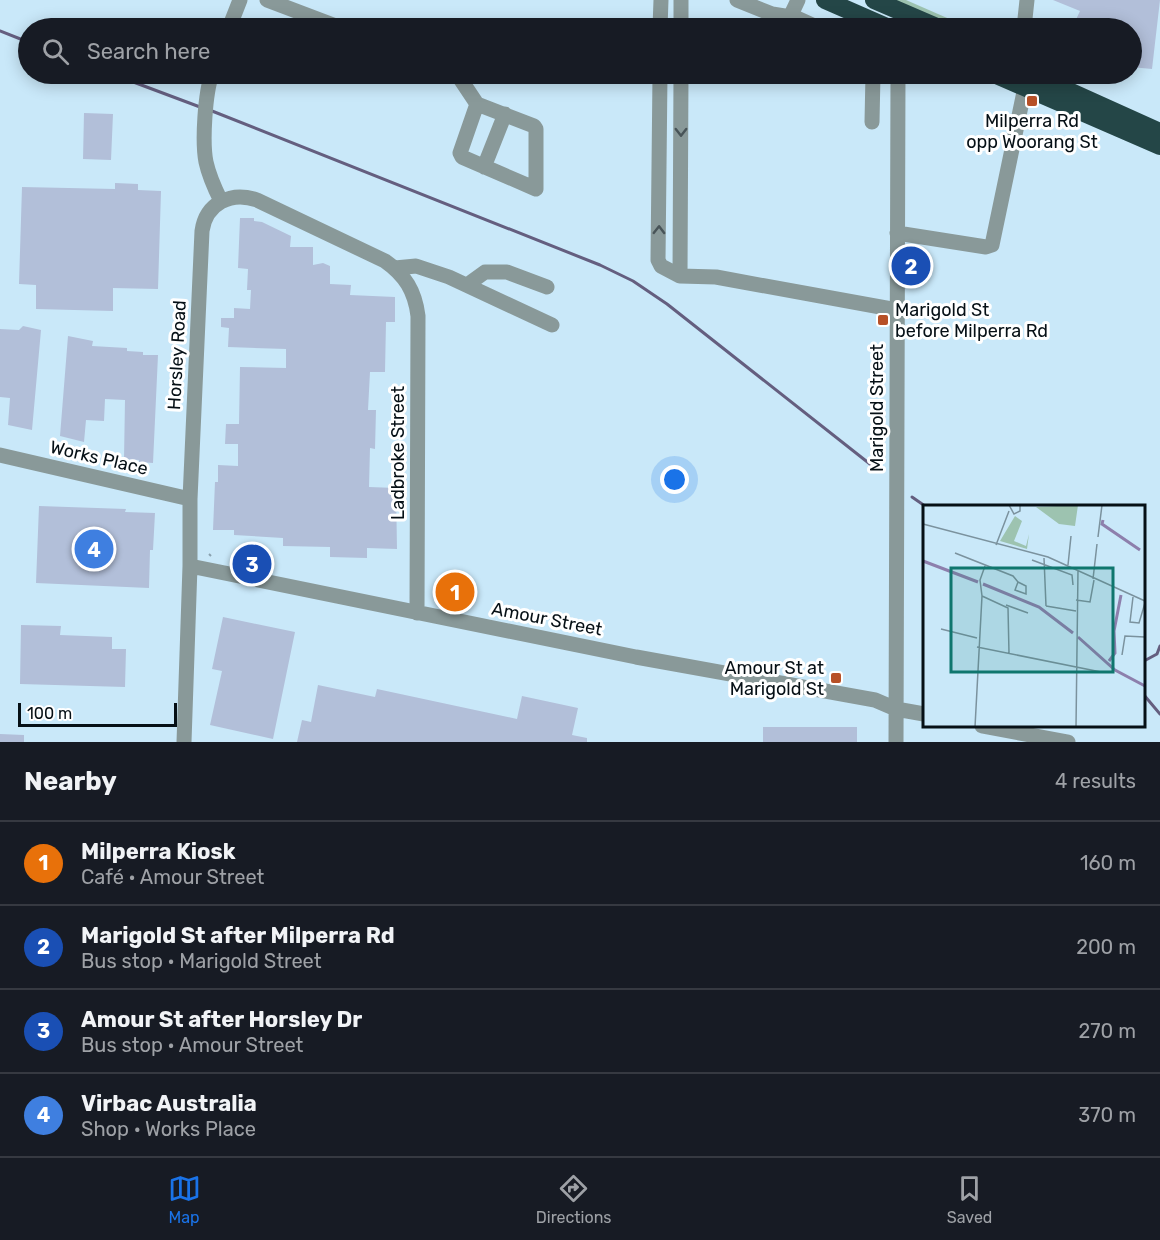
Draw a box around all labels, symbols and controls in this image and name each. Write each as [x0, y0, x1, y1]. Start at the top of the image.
search box [18, 18, 1142, 84]
icon: search [39, 35, 72, 68]
text: Search here [87, 38, 210, 65]
marker: Milperra Rd opp Woorang St [1025, 94, 1039, 108]
place label: Milperra Rd opp Woorang St [966, 110, 1098, 153]
one-way arrow [675, 127, 687, 136]
one-way arrow [652, 225, 665, 234]
pin: 2 [892, 244, 930, 288]
place label: Marigold St before Milperra Rd [895, 299, 1048, 342]
street label: Horsley Road [163, 300, 191, 410]
marker: Marigold St before Milperra Rd [876, 313, 890, 327]
street label: Marigold Street [866, 344, 888, 472]
street label: Ladbroke Street [387, 386, 409, 520]
street label: Works Place [48, 436, 150, 480]
your location [660, 465, 689, 494]
inset map [923, 505, 1145, 727]
pin: 4 [74, 526, 113, 572]
pin: 3 [232, 542, 272, 586]
pin: 1 [436, 570, 474, 614]
street label: Amour Street [490, 598, 604, 640]
place label: Amour St at Marigold St [724, 657, 824, 700]
marker: Amour St at Marigold St [829, 671, 843, 685]
scale bar [18, 700, 177, 728]
text: 100 m [27, 704, 72, 723]
text: Nearby [24, 766, 117, 797]
text: 4 results [1055, 769, 1136, 793]
text: Milperra Kiosk [81, 838, 236, 865]
text: 1 [39, 851, 48, 875]
text: 160 m [1080, 851, 1136, 875]
text: Café · Amour Street [81, 865, 264, 889]
text: Marigold St after Milperra Rd [81, 922, 395, 949]
text: 2 [37, 935, 50, 959]
text: 200 m [1076, 935, 1136, 959]
text: Bus stop · Marigold Street [81, 949, 322, 973]
text: Amour St after Horsley Dr [81, 1006, 362, 1033]
text: 3 [37, 1019, 50, 1043]
text: 270 m [1079, 1019, 1136, 1043]
text: Bus stop · Amour Street [81, 1033, 303, 1057]
text: Virbac Australia [81, 1090, 257, 1117]
text: 4 [37, 1103, 50, 1127]
text: 370 m [1078, 1103, 1136, 1127]
text: Shop · Works Place [81, 1117, 256, 1141]
tab: Map [168, 1172, 201, 1227]
tab: Directions [536, 1172, 612, 1227]
tab: Saved [947, 1172, 992, 1227]

